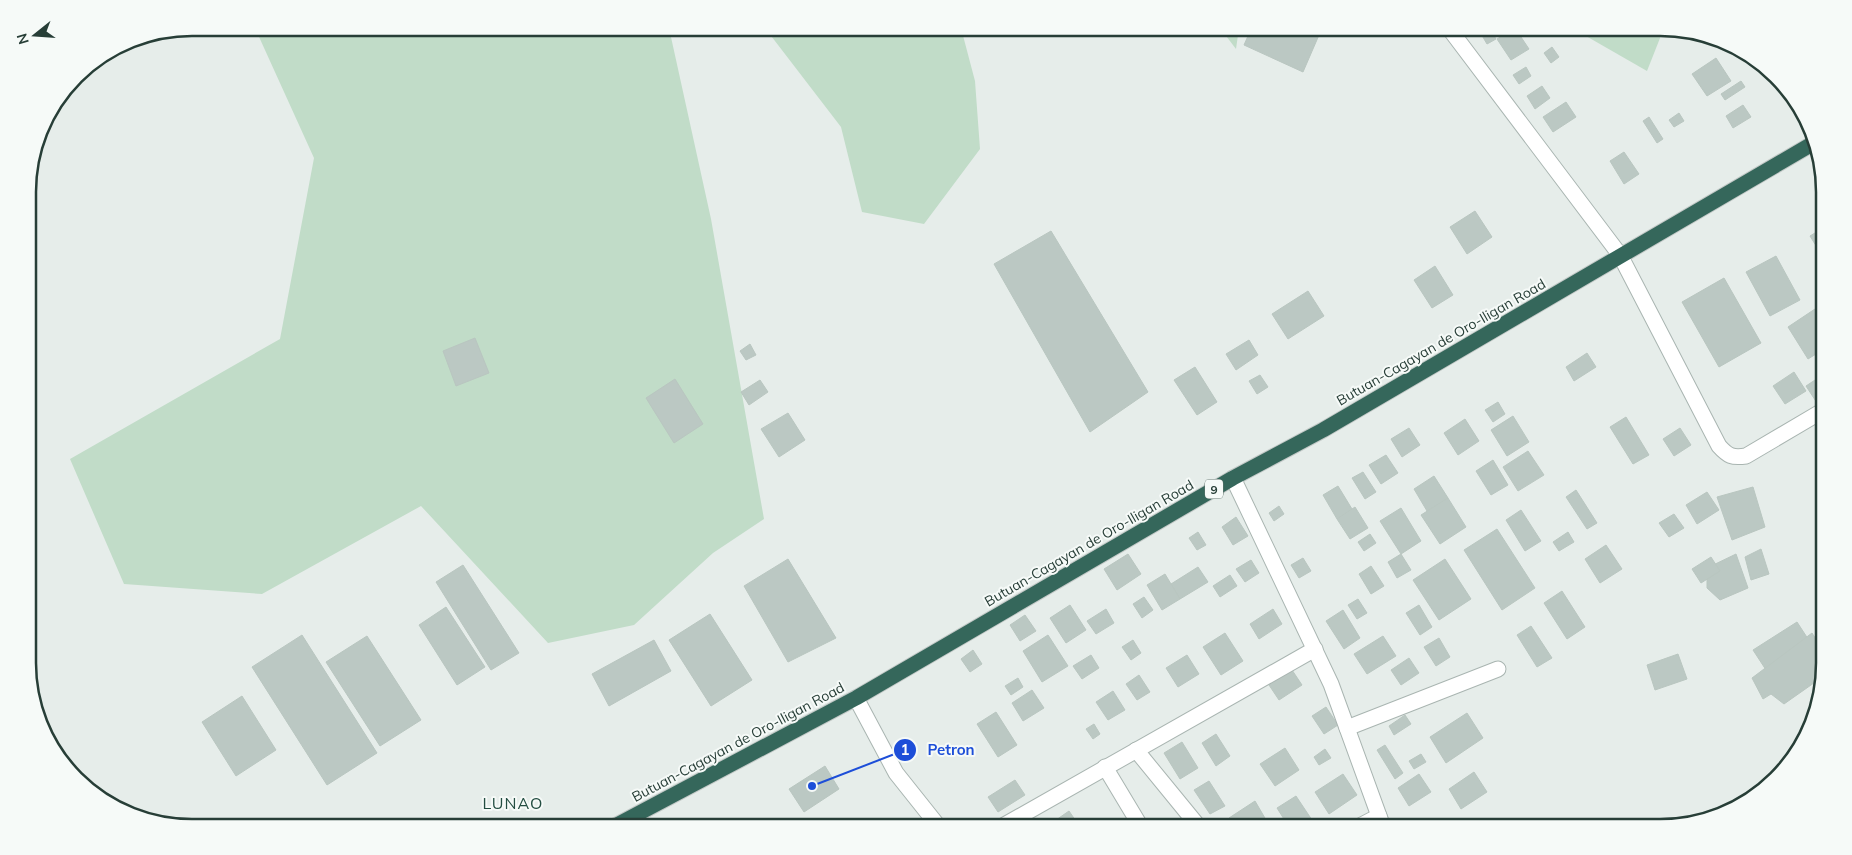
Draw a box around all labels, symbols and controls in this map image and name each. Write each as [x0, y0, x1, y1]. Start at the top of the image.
north arrow [10, 10, 60, 60]
text: N [12, 31, 33, 46]
street label: Butuan-Cagayan de Oro-Iligan Road [1333, 275, 1549, 409]
street label: Butuan-Cagayan de Oro-Iligan Road [981, 476, 1197, 610]
road number: 9 [1205, 479, 1223, 498]
street label: Butuan-Cagayan de Oro-Iligan Road [629, 678, 847, 806]
callout: Petron [892, 735, 984, 765]
text: 1 [900, 740, 910, 759]
text: Petron [927, 740, 975, 759]
district label: LUNAO [483, 793, 543, 813]

